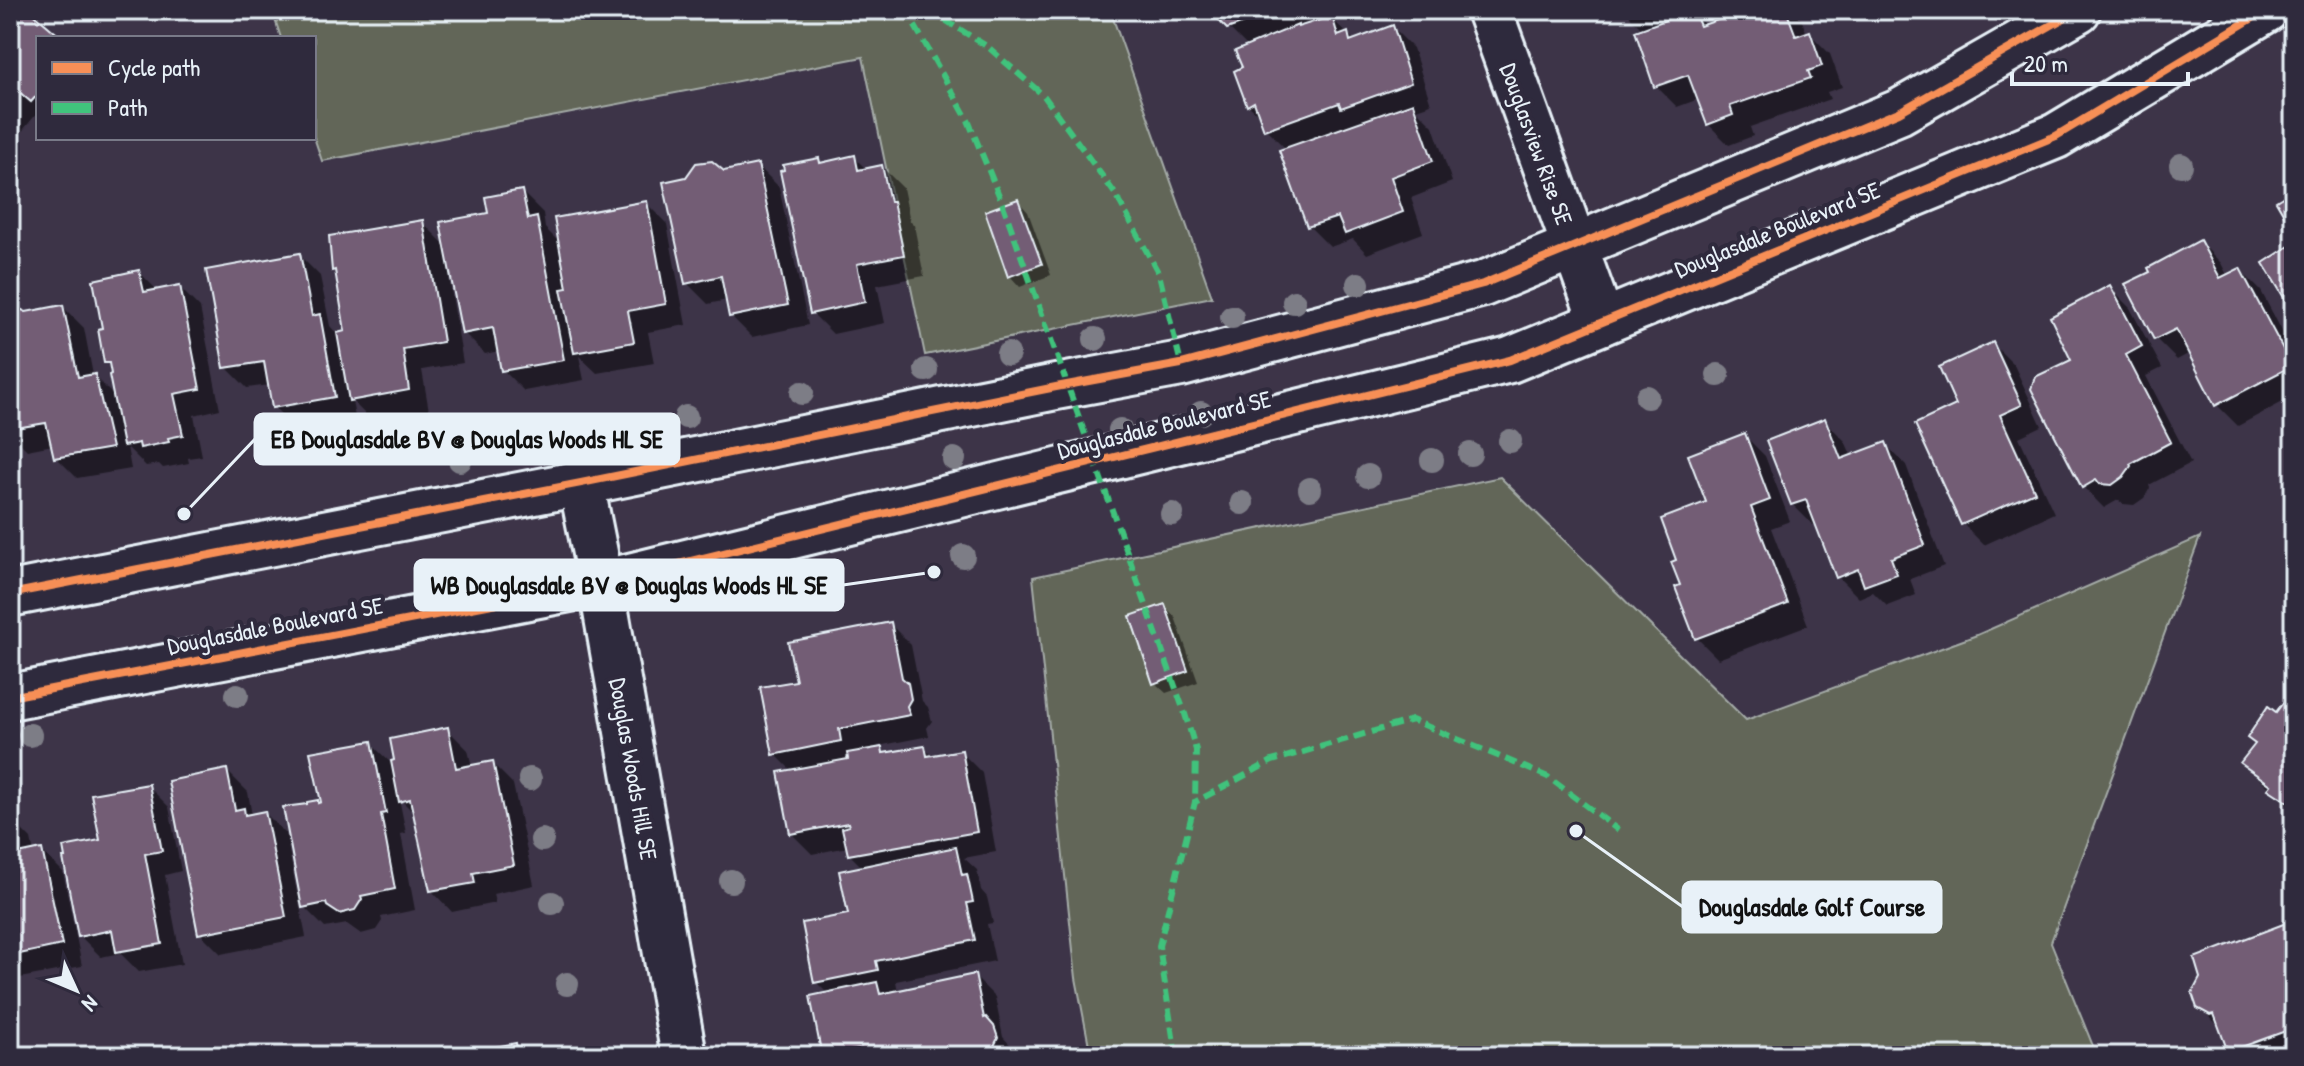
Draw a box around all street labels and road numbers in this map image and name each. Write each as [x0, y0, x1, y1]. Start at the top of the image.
street label: Douglasview Rise SE [1493, 59, 1581, 230]
street label: Douglasdale Boulevard SE [1670, 173, 1885, 285]
street label: Douglasdale Boulevard SE [1054, 382, 1274, 466]
street label: Douglasdale Boulevard SE [165, 588, 386, 662]
street label: Douglas Woods Hill SE [602, 675, 666, 863]

